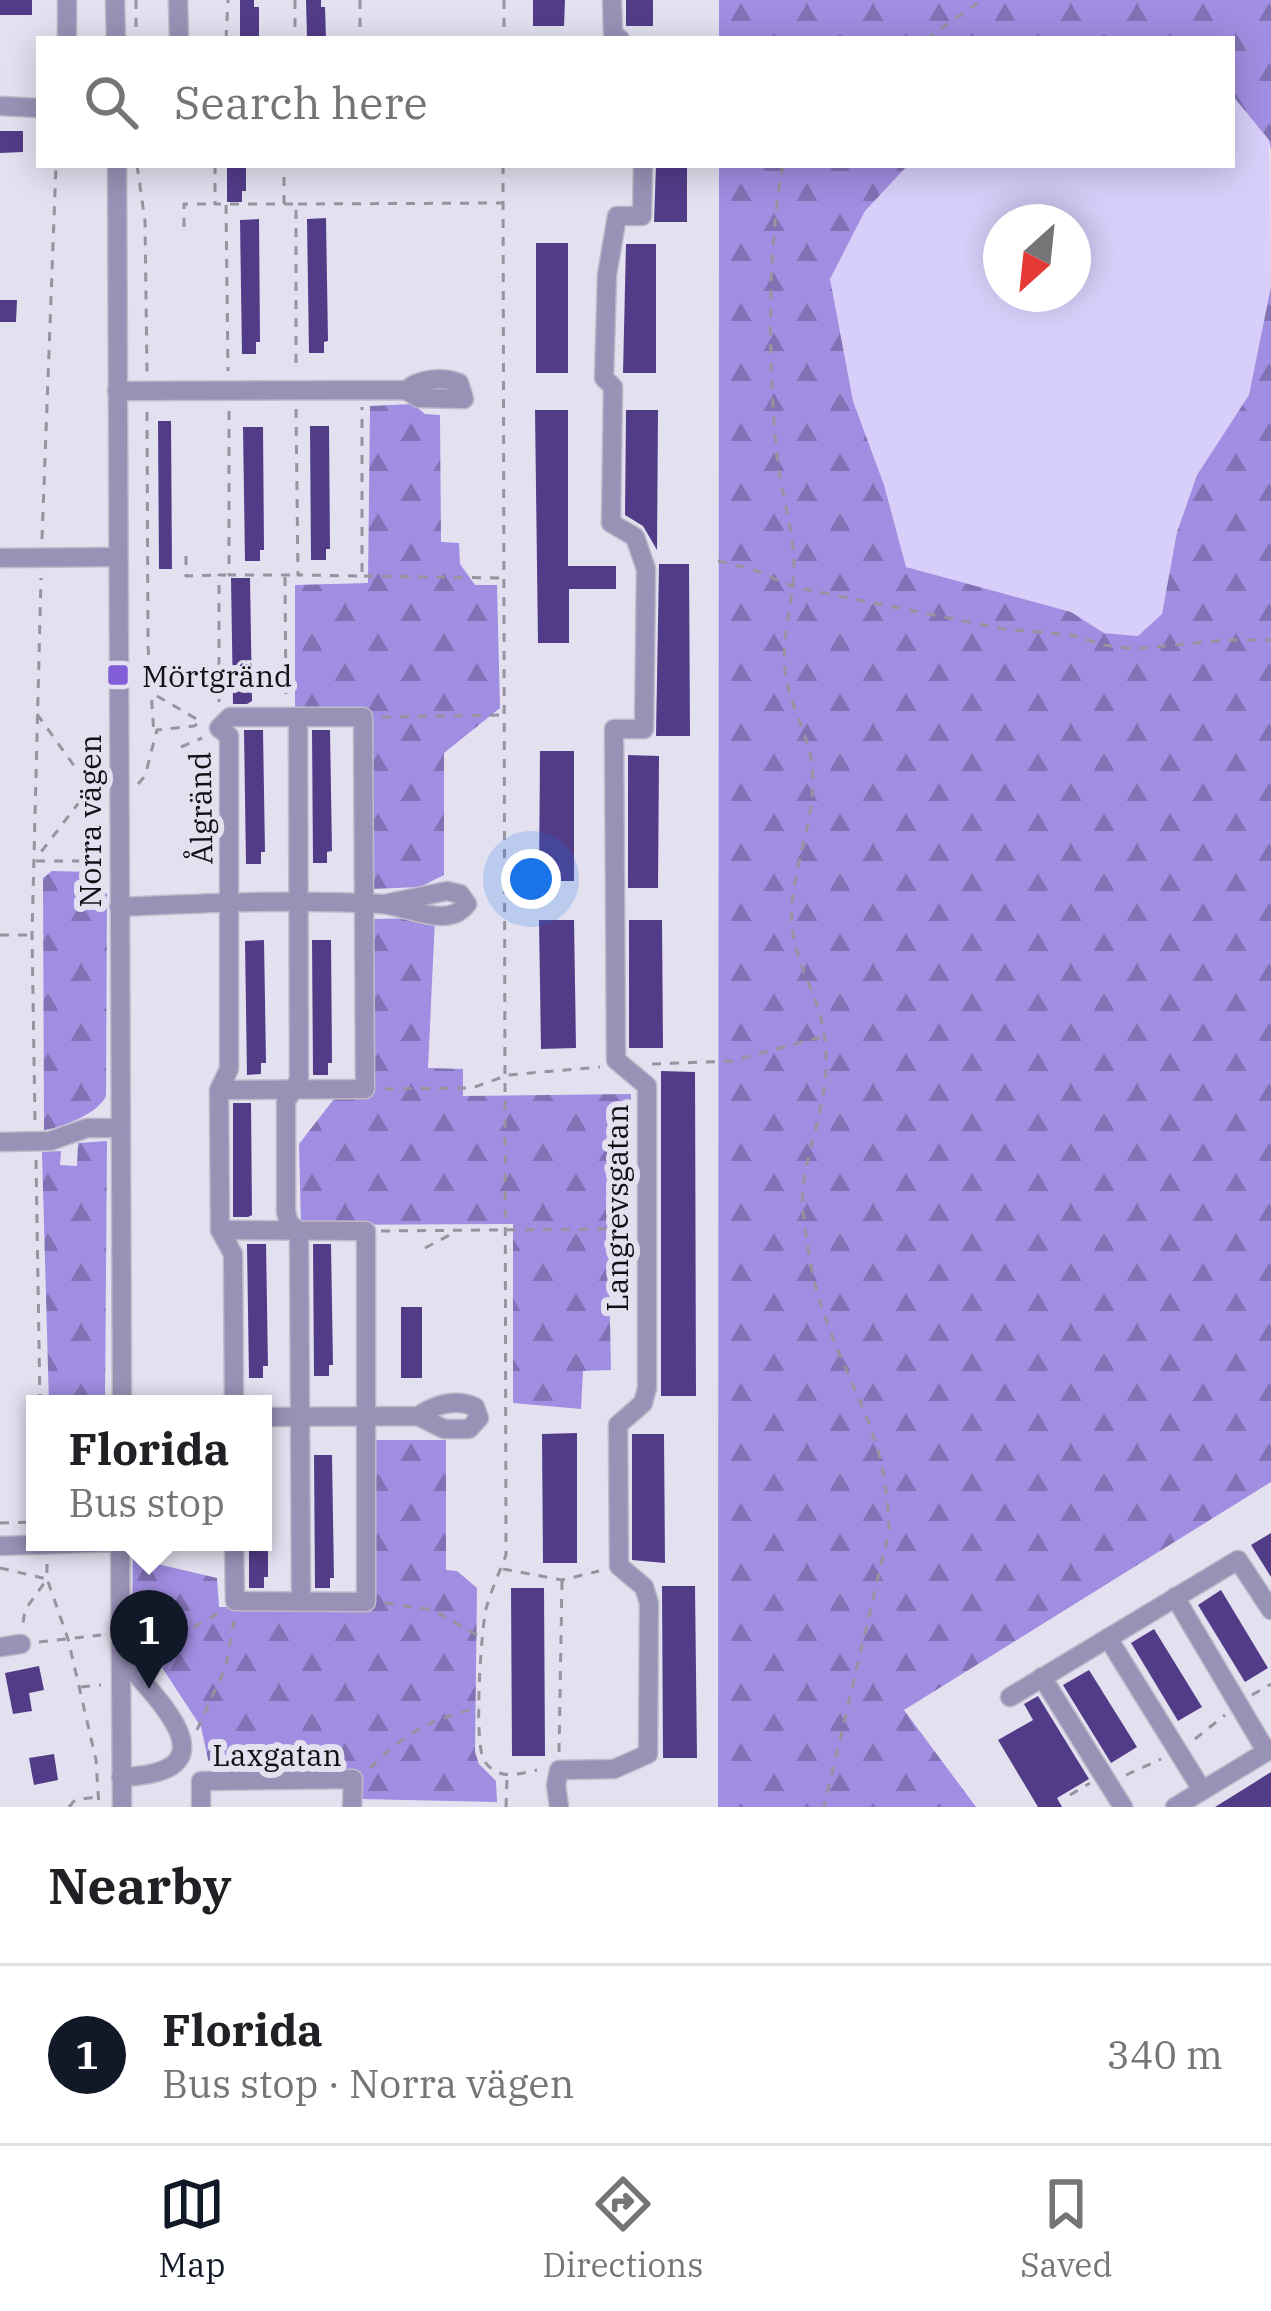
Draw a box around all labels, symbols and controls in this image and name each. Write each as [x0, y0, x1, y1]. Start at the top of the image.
search box [36, 36, 1235, 168]
icon: search [78, 69, 144, 135]
text: Search here [174, 73, 428, 131]
north arrow [983, 204, 1091, 312]
place label: Mörtgränd [142, 656, 292, 695]
marker: Mörtgränd [105, 662, 131, 688]
street label: Norra vägen [70, 734, 109, 908]
street label: Ålgränd [180, 751, 220, 865]
your location [501, 849, 561, 909]
street label: Langrevsgatan [597, 1104, 636, 1312]
popup [26, 1395, 272, 1551]
text: Florida [68, 1419, 230, 1477]
text: Bus stop [68, 1477, 225, 1528]
pin: 1 [110, 1590, 188, 1689]
street label: Laxgatan [212, 1735, 342, 1774]
text: Nearby [48, 1852, 232, 1918]
text: Florida [162, 2000, 323, 2058]
text: 1 [75, 2029, 99, 2080]
text: 340 m [1107, 2029, 1223, 2080]
text: Bus stop · Norra vägen [162, 2058, 574, 2109]
tab: Map [158, 2171, 225, 2286]
tab: Directions [542, 2171, 703, 2286]
tab: Saved [1020, 2171, 1113, 2286]

